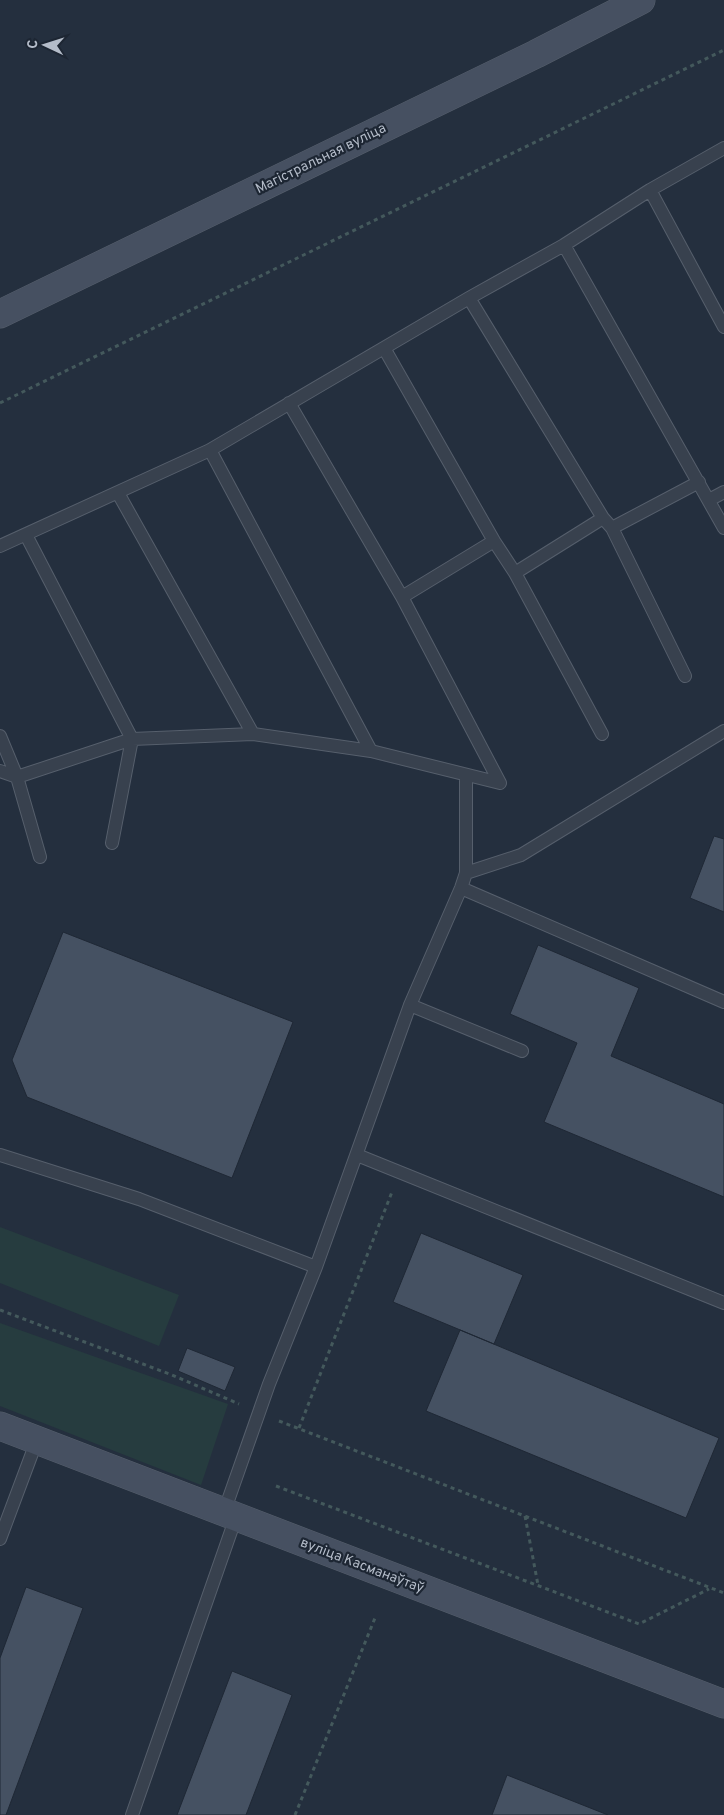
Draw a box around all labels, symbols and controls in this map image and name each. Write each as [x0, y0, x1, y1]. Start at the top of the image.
north arrow [20, 20, 70, 70]
text: С [25, 39, 42, 49]
street label: Магістральная вуліца [253, 120, 389, 198]
street label: вуліца Касманаўтаў [298, 1535, 426, 1597]

